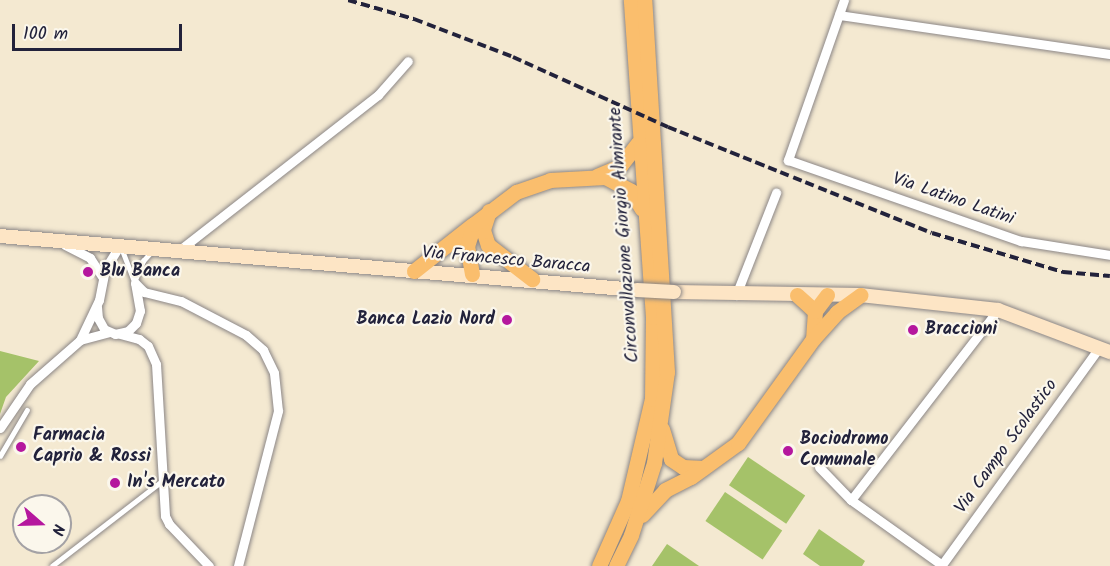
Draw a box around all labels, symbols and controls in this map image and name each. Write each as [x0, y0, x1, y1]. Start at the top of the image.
scale bar [15, 12, 184, 50]
text: 100 m [23, 20, 68, 49]
street label: Circonvallazione Giorgio Almirante [605, 107, 645, 363]
street label: Via Latino Latini [889, 169, 1017, 231]
street label: Via Francesco Baracca [421, 243, 591, 279]
place label: Blu Banca [100, 261, 180, 283]
marker: Blu Banca [81, 265, 95, 279]
place label: Banca Lazio Nord [356, 309, 495, 331]
marker: Banca Lazio Nord [500, 313, 514, 327]
place label: Braccioni [925, 319, 997, 341]
marker: Braccioni [906, 323, 920, 337]
street label: Via Campo Scolastico [951, 376, 1063, 518]
place label: Farmacia Caprio & Rossi [33, 426, 151, 468]
place label: Bociodromo Comunale [800, 430, 889, 472]
marker: Farmacia Caprio & Rossi [14, 440, 28, 454]
marker: Bociodromo Comunale [781, 444, 795, 458]
place label: In's Mercato [127, 472, 225, 494]
marker: In's Mercato [108, 476, 122, 490]
north arrow [12, 494, 72, 554]
text: N [44, 521, 71, 539]

